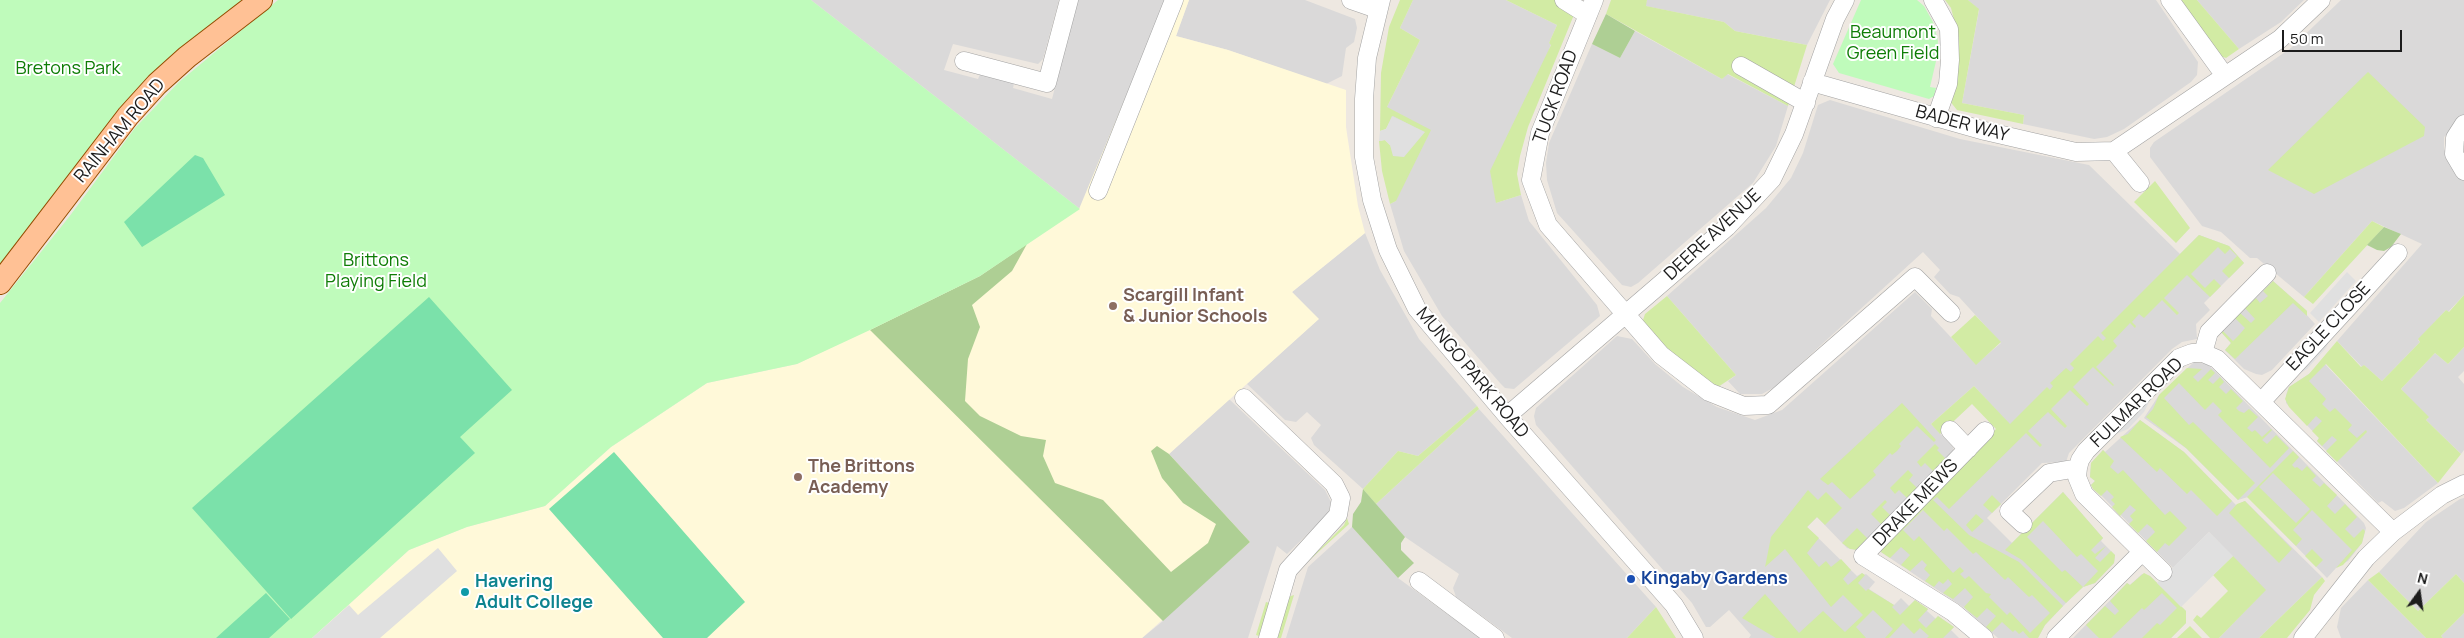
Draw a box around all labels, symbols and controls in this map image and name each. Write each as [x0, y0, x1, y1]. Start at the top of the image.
scale bar [2284, 20, 2404, 52]
park label: Beaumont Green Field [1847, 22, 1939, 64]
text: 50 m [2290, 28, 2324, 49]
street label: TUCK ROAD [1529, 47, 1583, 147]
park label: Bretons Park [16, 58, 120, 80]
street label: RAINHAM ROAD [70, 75, 170, 187]
street label: BADER WAY [1913, 101, 2011, 147]
street label: DEERE AVENUE [1660, 185, 1766, 285]
park label: Brittons Playing Field [325, 250, 427, 292]
street label: EAGLE CLOSE [2283, 278, 2375, 376]
place label: Scargill Infant & Junior Schools [1123, 285, 1268, 328]
marker: Scargill Infant & Junior Schools [1107, 300, 1119, 312]
street label: MUNGO PARK ROAD [1411, 303, 1533, 443]
street label: FULMAR ROAD [2086, 354, 2188, 452]
street label: DRAKE MEWS [1869, 455, 1963, 551]
place label: The Brittons Academy [808, 456, 915, 498]
marker: The Brittons Academy [792, 471, 804, 483]
place label: Kingaby Gardens [1641, 568, 1788, 590]
north arrow [2394, 568, 2444, 618]
text: N [2416, 568, 2430, 588]
place label: Havering Adult College [475, 571, 593, 614]
marker: Kingaby Gardens [1625, 573, 1637, 585]
marker: Havering Adult College [459, 586, 471, 598]

